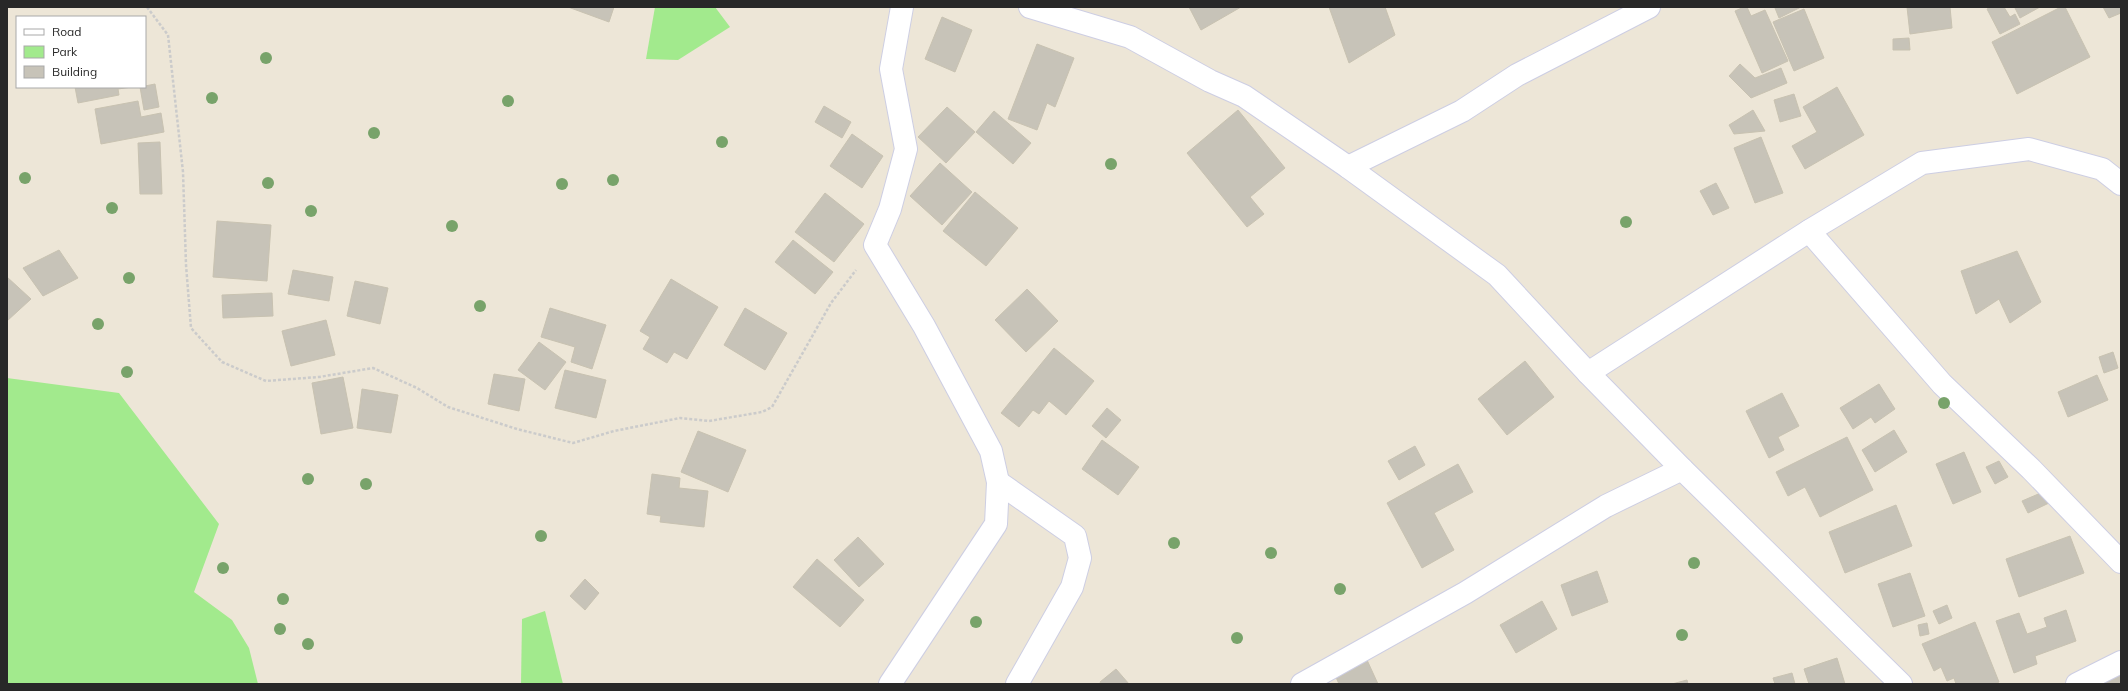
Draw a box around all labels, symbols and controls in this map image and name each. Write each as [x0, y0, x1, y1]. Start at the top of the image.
legend [16, 16, 146, 88]
text: Road [52, 24, 81, 39]
text: Park [52, 44, 78, 59]
text: Building [52, 64, 97, 79]

